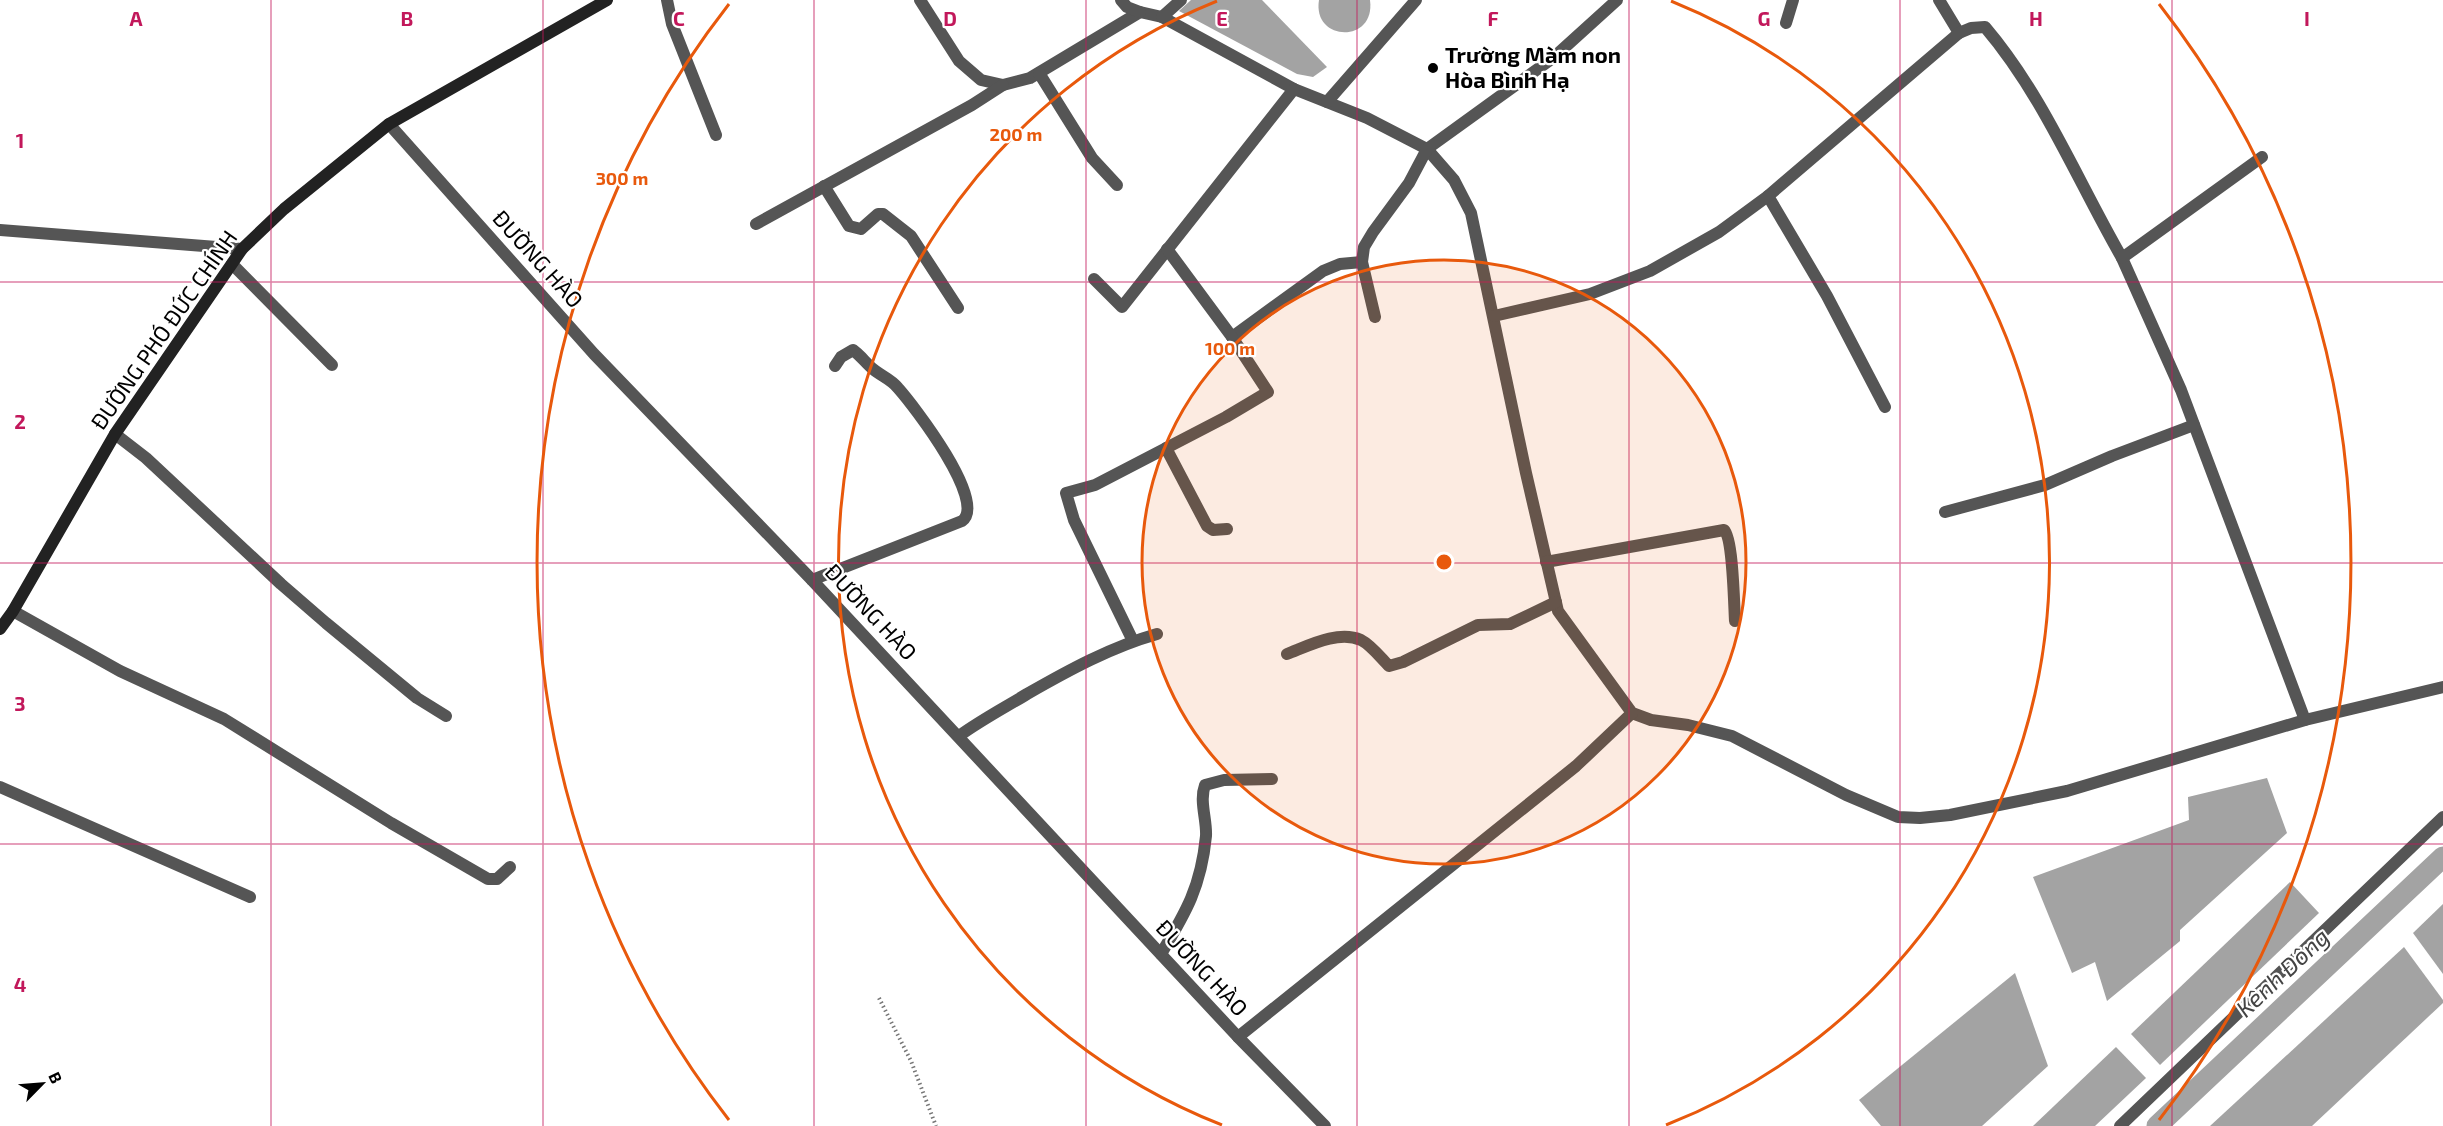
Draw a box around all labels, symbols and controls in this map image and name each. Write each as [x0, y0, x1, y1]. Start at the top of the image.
text: A [129, 6, 143, 30]
text: B [401, 6, 413, 30]
text: C [673, 6, 685, 30]
text: D [943, 6, 957, 30]
text: E [1216, 6, 1228, 30]
text: F [1487, 6, 1499, 30]
text: G [1758, 6, 1770, 30]
text: H [2029, 6, 2043, 30]
text: I [2304, 6, 2310, 30]
place label: Trường Màm non Hòa Bình Hạ [1445, 41, 1621, 92]
marker: Trường Màm non Hòa Bình Hạ [1426, 61, 1440, 75]
text: 200 m [990, 123, 1042, 145]
text: 1 [16, 128, 24, 152]
text: 300 m [596, 167, 648, 189]
street label: ĐƯỜNG HÀO [488, 204, 589, 312]
street label: ĐƯỜNG PHÓ ĐỨC CHÍNH [85, 225, 242, 434]
text: 100 m [1205, 337, 1255, 359]
text: 2 [14, 409, 26, 433]
centre of rings [1434, 552, 1454, 572]
street label: ĐƯỜNG HÀO [821, 558, 923, 665]
text: 3 [14, 691, 26, 715]
street label: ĐƯỜNG HÀO [1152, 914, 1254, 1021]
water label: Kênh Đông [2229, 921, 2335, 1022]
text: 4 [14, 972, 27, 996]
north arrow [12, 1054, 72, 1114]
text: B [45, 1069, 67, 1086]

